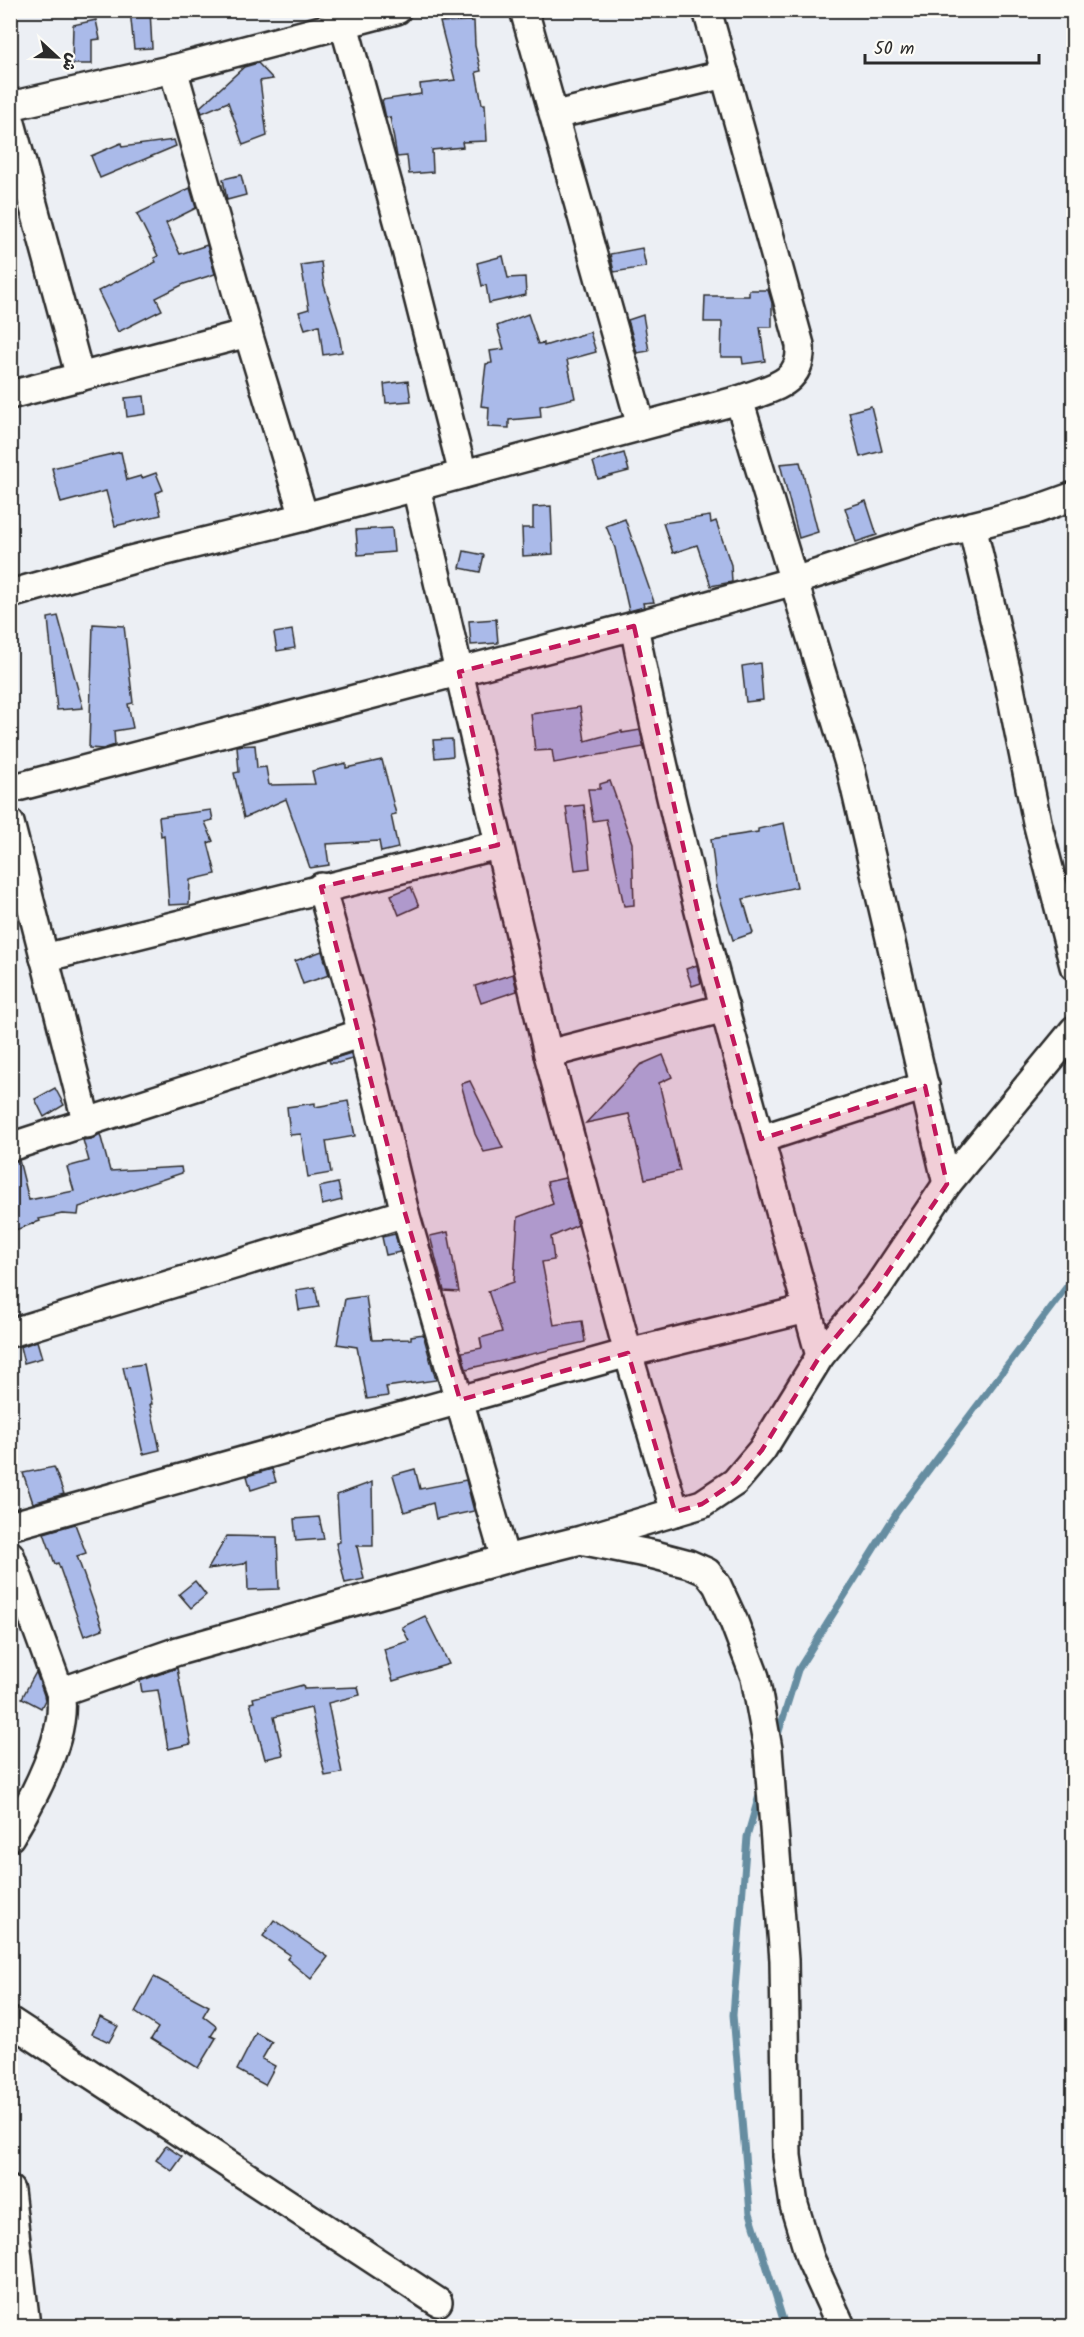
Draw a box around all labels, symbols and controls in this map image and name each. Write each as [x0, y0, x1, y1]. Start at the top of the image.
north arrow [27, 27, 87, 87]
scale bar [865, 27, 1039, 65]
text: 50 m [874, 35, 914, 64]
text: ش [55, 49, 84, 75]

